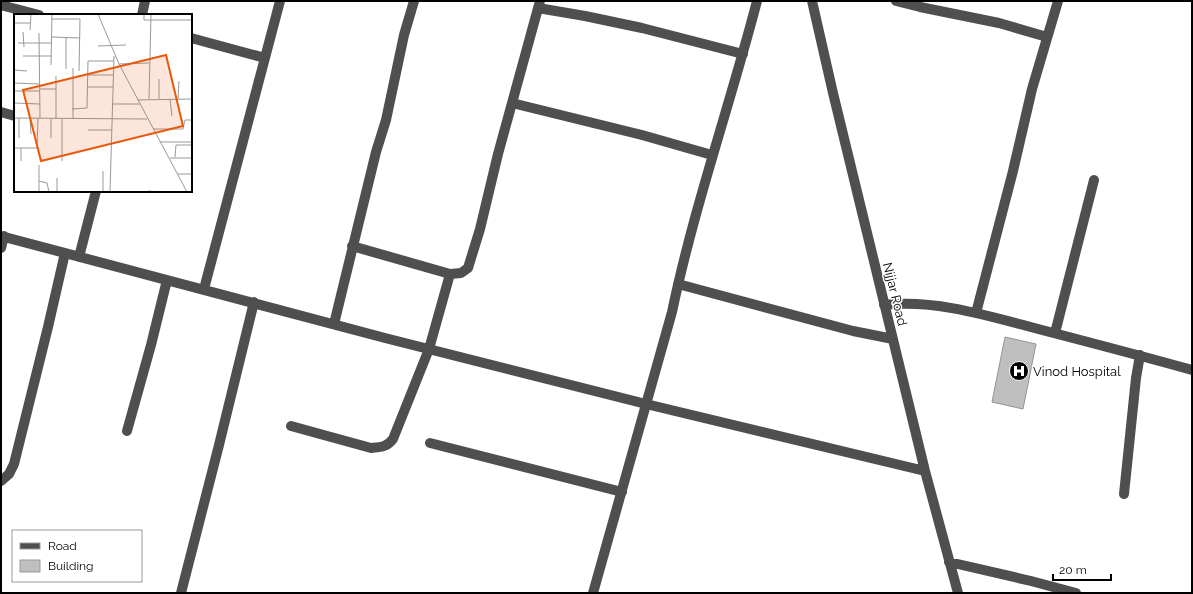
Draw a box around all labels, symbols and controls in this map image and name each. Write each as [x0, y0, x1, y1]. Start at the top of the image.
inset map [14, 14, 192, 192]
street label: Nijjar Road [880, 261, 910, 327]
hospital icon: Vinod Hospital [1008, 360, 1030, 382]
place label: Vinod Hospital [1033, 364, 1121, 379]
legend [12, 530, 142, 582]
text: Road [48, 539, 77, 553]
scale bar [1053, 556, 1111, 582]
text: Building [48, 559, 94, 573]
text: 20 m [1059, 563, 1087, 577]

